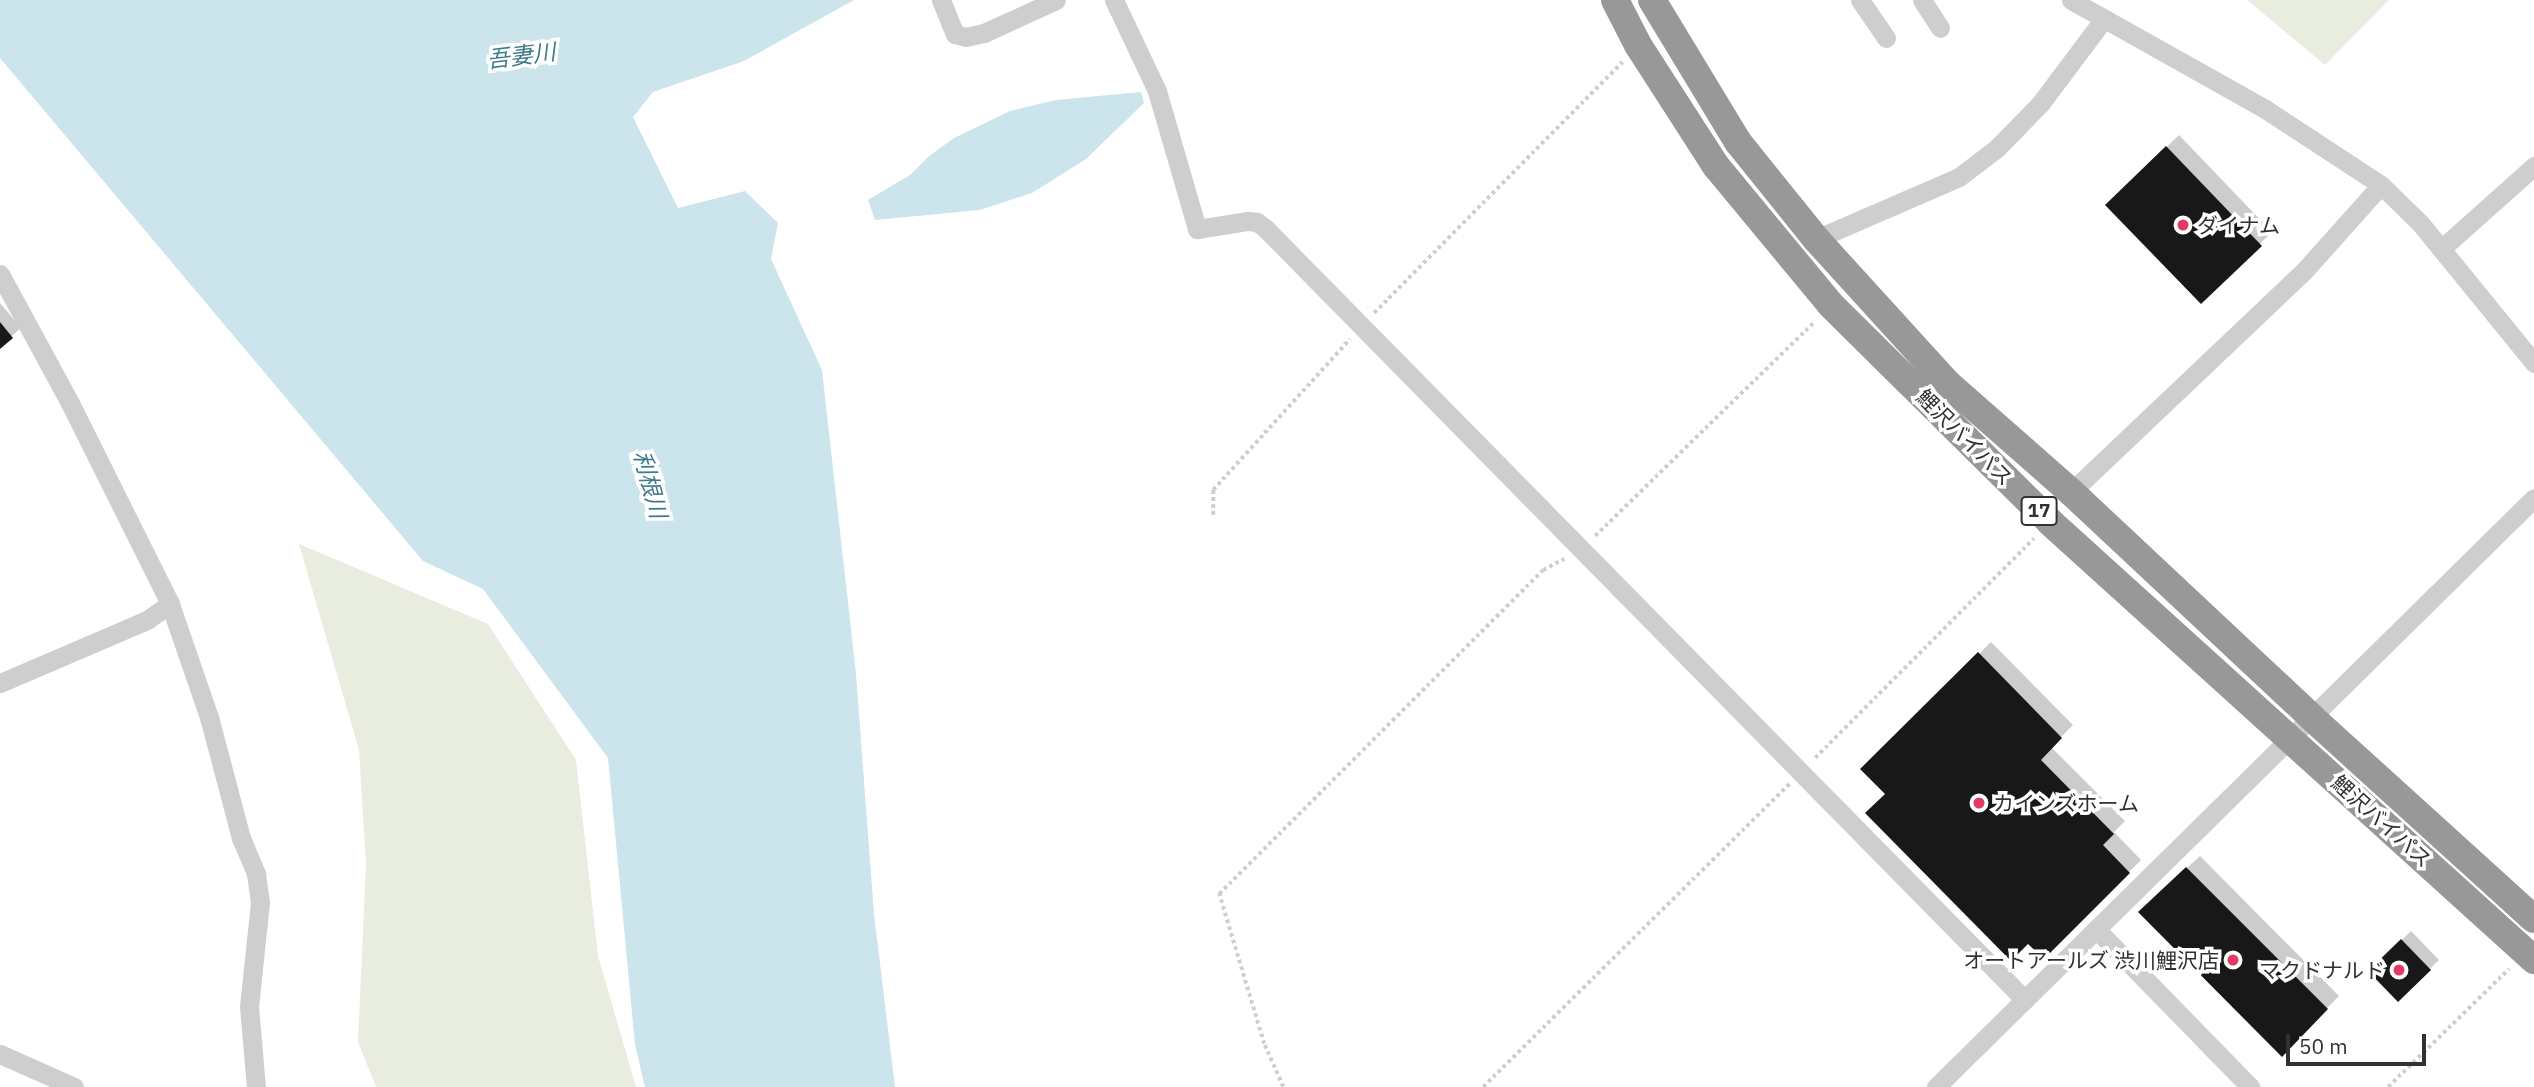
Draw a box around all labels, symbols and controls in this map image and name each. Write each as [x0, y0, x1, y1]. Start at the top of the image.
water label: 吾妻川 [485, 37, 557, 73]
place label: ダイナム [2197, 212, 2281, 238]
marker: ダイナム [2175, 217, 2191, 233]
street label: 鯉沢バイパス [1912, 384, 2018, 490]
water label: 利根川 [629, 447, 673, 521]
road number: 17 [2020, 496, 2058, 526]
street label: 鯉沢バイパス [2327, 769, 2437, 873]
place label: カインズホーム [1993, 790, 2140, 816]
marker: カインズホーム [1971, 795, 1987, 811]
place label: オートアールズ 渋川鯉沢店 [1963, 947, 2219, 973]
marker: オートアールズ 渋川鯉沢店 [2225, 952, 2241, 968]
place label: マクドナルド [2259, 957, 2385, 983]
marker: マクドナルド [2391, 962, 2407, 978]
scale bar [2289, 1020, 2429, 1064]
text: 50 m [2299, 1032, 2348, 1060]

